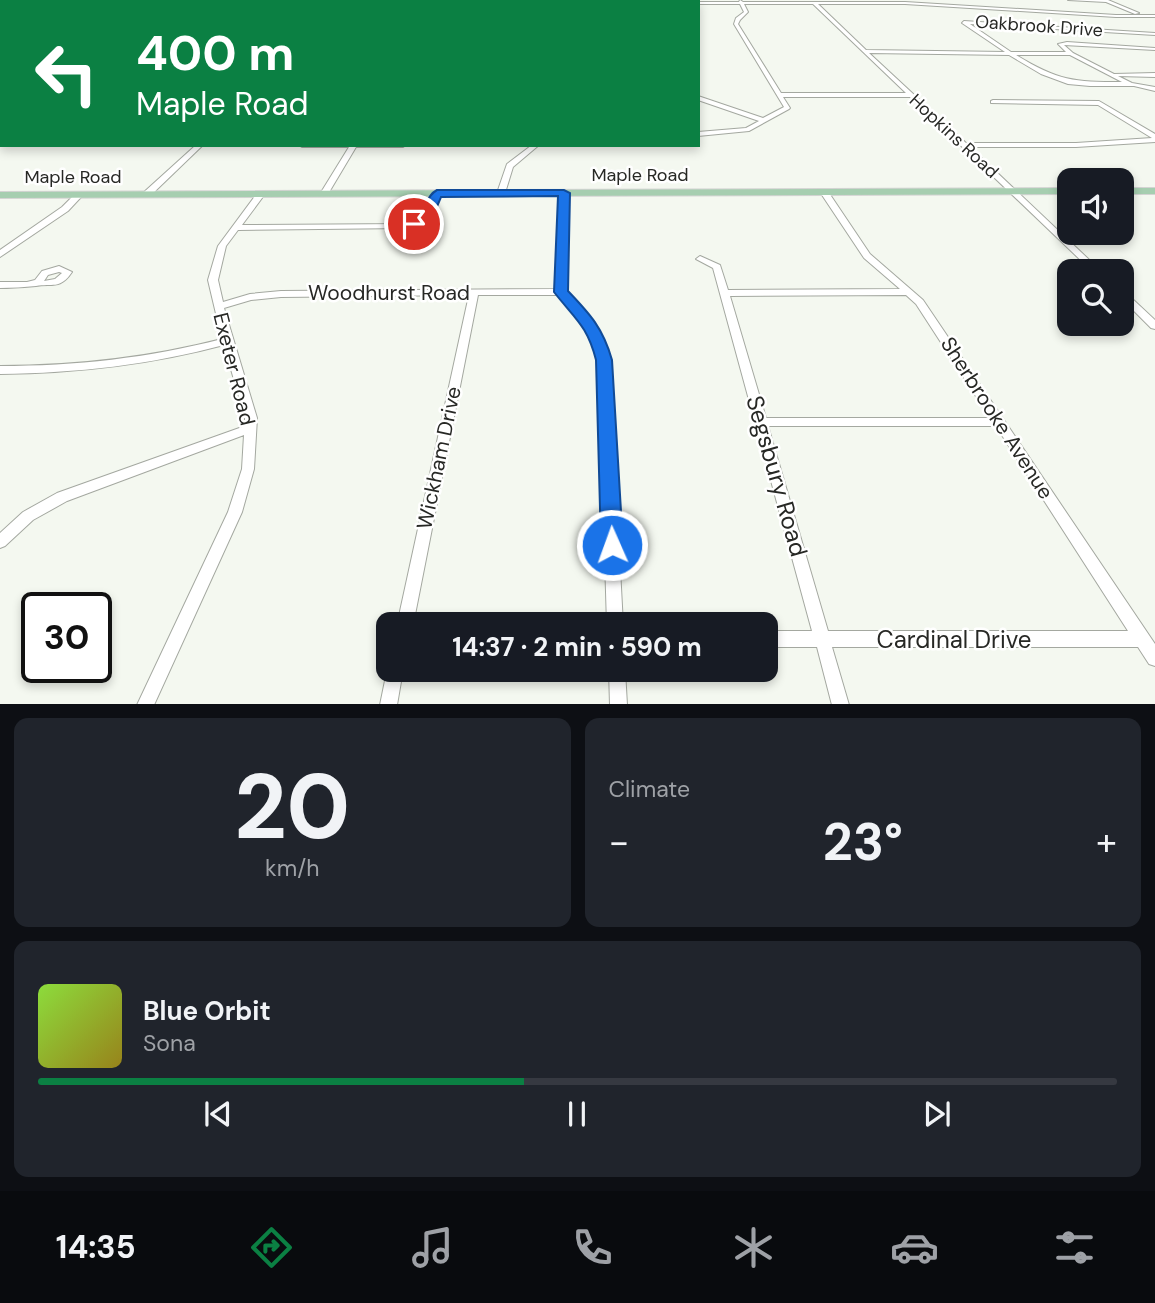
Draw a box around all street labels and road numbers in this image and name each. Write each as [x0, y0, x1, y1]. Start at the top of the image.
street label: Oakbrook Drive [974, 10, 1104, 42]
street label: Hopkins Road [904, 88, 1004, 184]
street label: Maple Road [591, 163, 689, 187]
street label: Maple Road [24, 165, 122, 189]
street label: Woodhurst Road [308, 279, 470, 307]
street label: Exeter Road [206, 310, 262, 428]
street label: Sherbrooke Avenue [934, 332, 1060, 505]
street label: Wickham Drive [410, 384, 468, 532]
street label: Segsbury Road [739, 392, 815, 560]
street label: Cardinal Drive [877, 624, 1031, 655]

